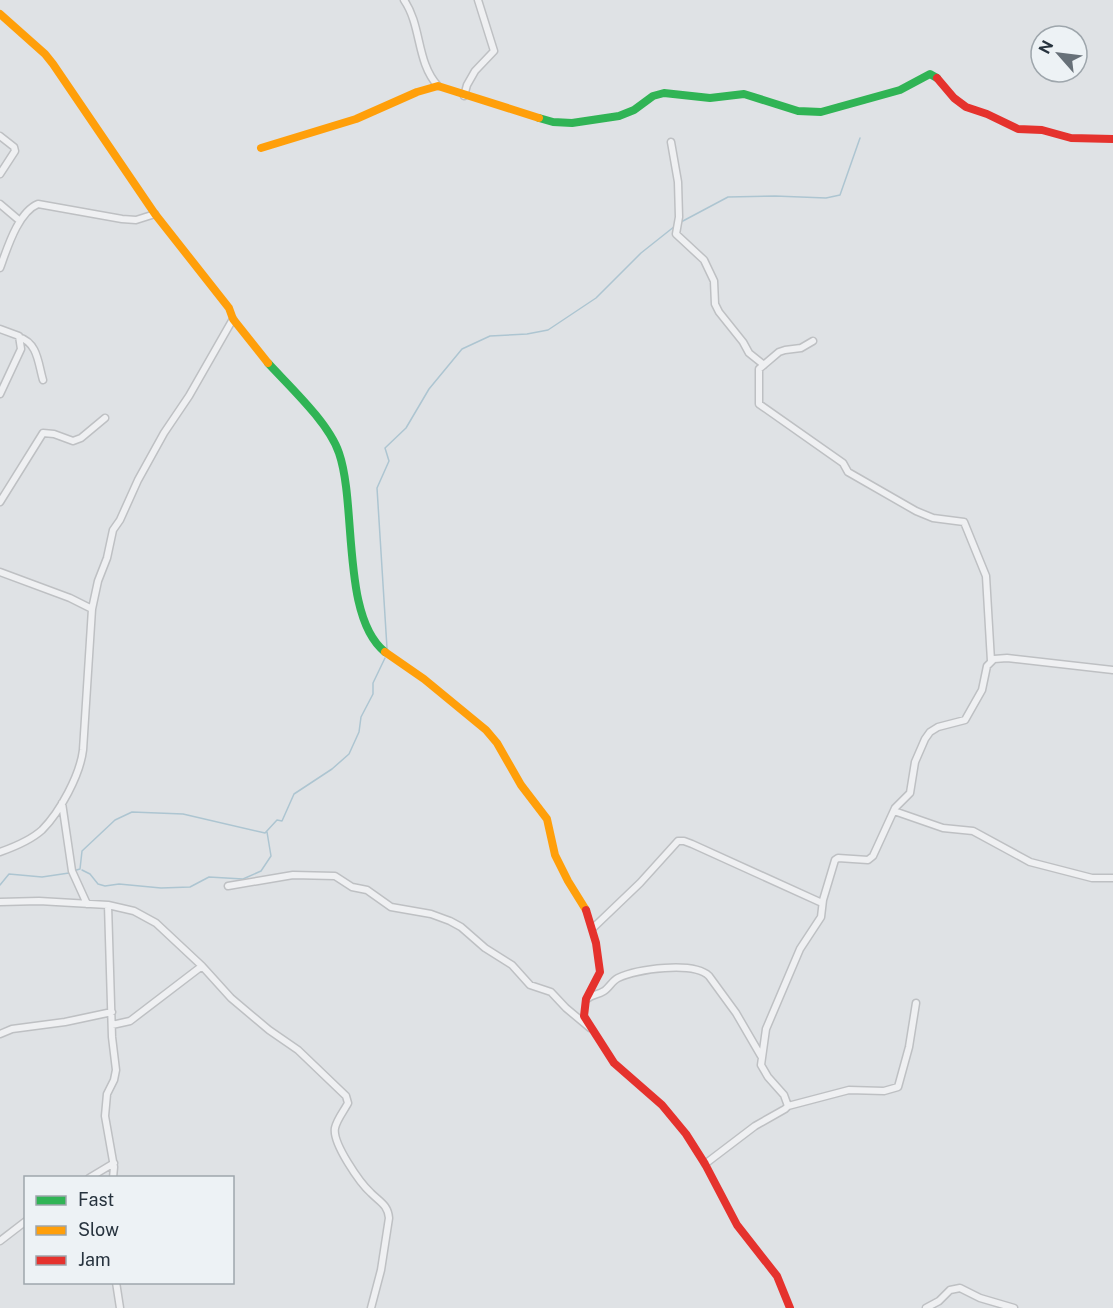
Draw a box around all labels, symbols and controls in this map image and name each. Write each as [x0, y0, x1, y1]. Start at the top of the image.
north arrow [1029, 24, 1089, 84]
text: N [1035, 37, 1058, 57]
legend [24, 1176, 234, 1284]
text: Fast [78, 1189, 114, 1210]
text: Slow [78, 1219, 119, 1240]
text: Jam [78, 1249, 111, 1270]

